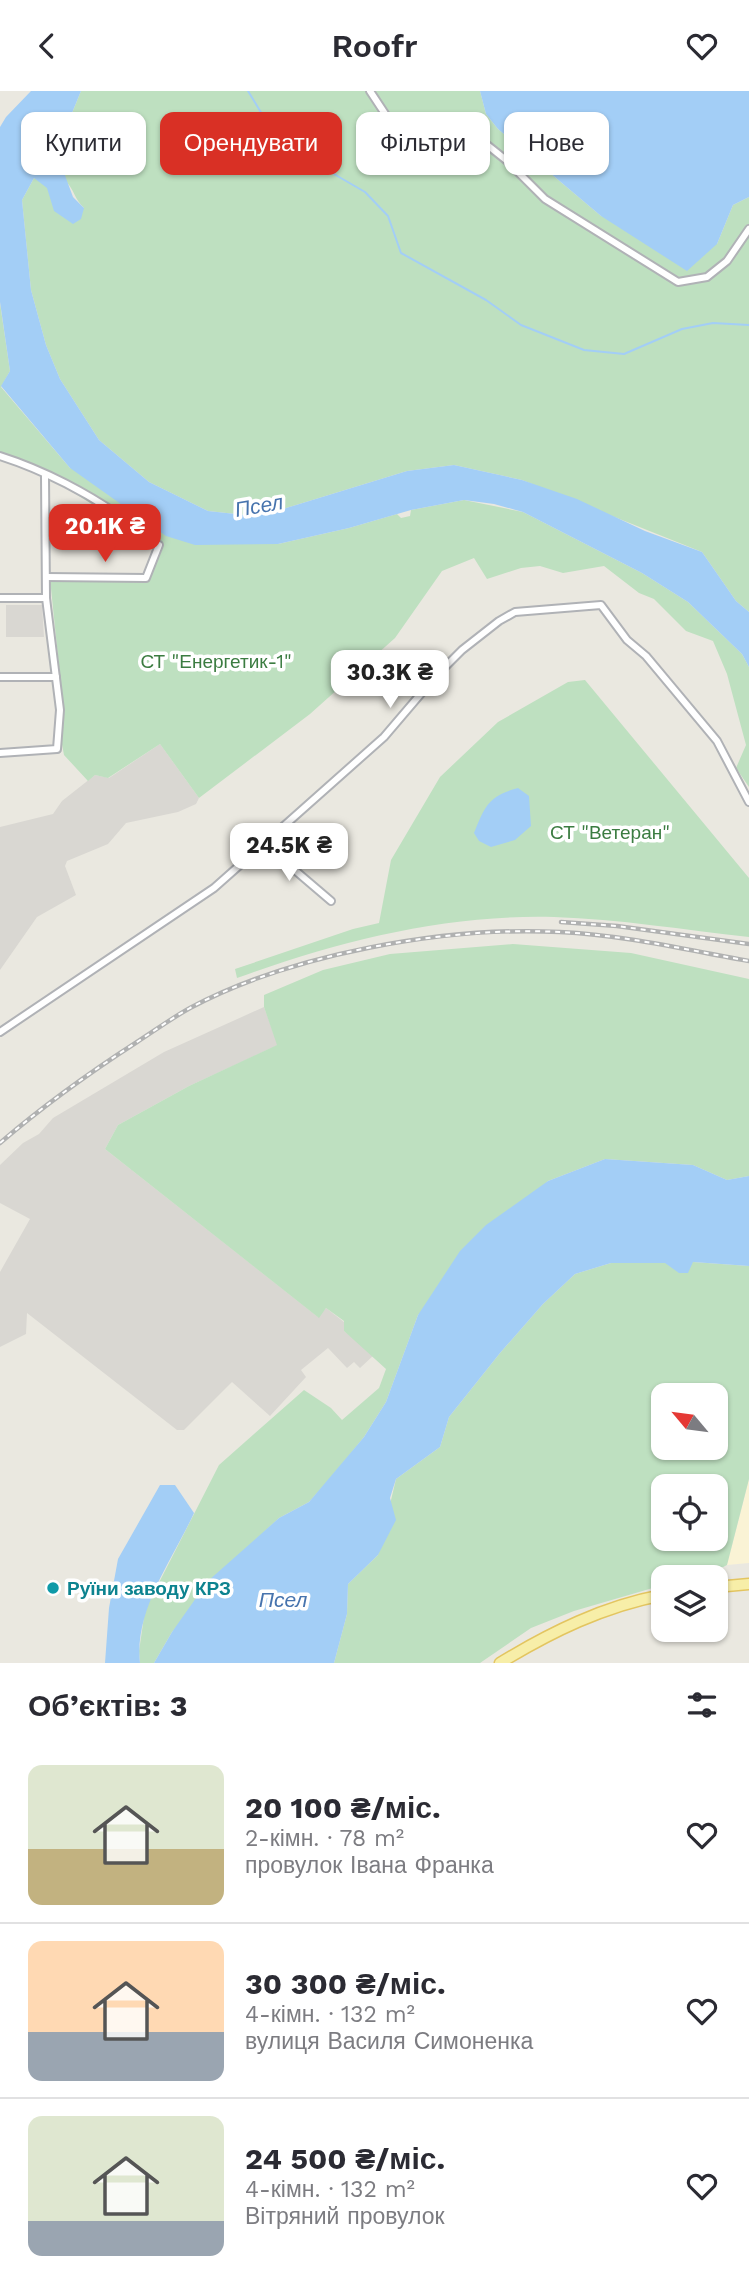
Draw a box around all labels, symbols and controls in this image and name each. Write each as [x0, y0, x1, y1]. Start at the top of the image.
icon: back [28, 27, 66, 65]
text: Roofr [331, 27, 418, 65]
icon: heart [683, 27, 721, 65]
chip: Купити [21, 112, 146, 175]
chip: Орендувати [160, 112, 342, 175]
chip: Фільтри [356, 112, 490, 175]
chip: Нове [504, 112, 609, 175]
water label: Псел [233, 489, 285, 522]
pin: 20.1K ₴ [40, 505, 170, 564]
text: 20.1K ₴ [65, 513, 145, 540]
park label: СТ "Енергетик-1" [140, 650, 292, 673]
pin: 30.3K ₴ [325, 651, 455, 710]
text: 30.3K ₴ [347, 659, 433, 686]
park label: СТ "Ветеран" [550, 821, 670, 844]
pin: 24.5K ₴ [224, 823, 354, 883]
text: 24.5K ₴ [246, 832, 332, 859]
north arrow [651, 1383, 728, 1459]
map controls [651, 1383, 728, 1642]
button: locate [651, 1474, 728, 1551]
button: layers [651, 1565, 728, 1642]
place label: Руїни заводу КРЗ [67, 1577, 231, 1600]
marker: Руїни заводу КРЗ [45, 1580, 61, 1596]
water label: Псел [259, 1587, 307, 1612]
icon: filters [683, 1686, 721, 1724]
text: Об’єктів: 3 [28, 1688, 188, 1723]
text: 20 100 ₴/міс. [245, 1790, 441, 1825]
icon: home [84, 1793, 168, 1877]
icon: heart [683, 1816, 721, 1854]
text: 2-кімн. · 78 m² [245, 1825, 404, 1852]
text: провулок Івана Франка [245, 1852, 494, 1879]
text: 30 300 ₴/міс. [245, 1966, 446, 2001]
icon: home [84, 1969, 168, 2053]
icon: heart [683, 1992, 721, 2030]
text: 4-кімн. · 132 m² [245, 2001, 415, 2028]
text: вулиця Василя Симоненка [245, 2028, 533, 2055]
text: 24 500 ₴/міс. [245, 2141, 445, 2176]
icon: home [84, 2144, 168, 2228]
icon: heart [683, 2167, 721, 2205]
text: 4-кімн. · 132 m² [245, 2176, 415, 2203]
text: Вітряний провулок [245, 2203, 445, 2230]

